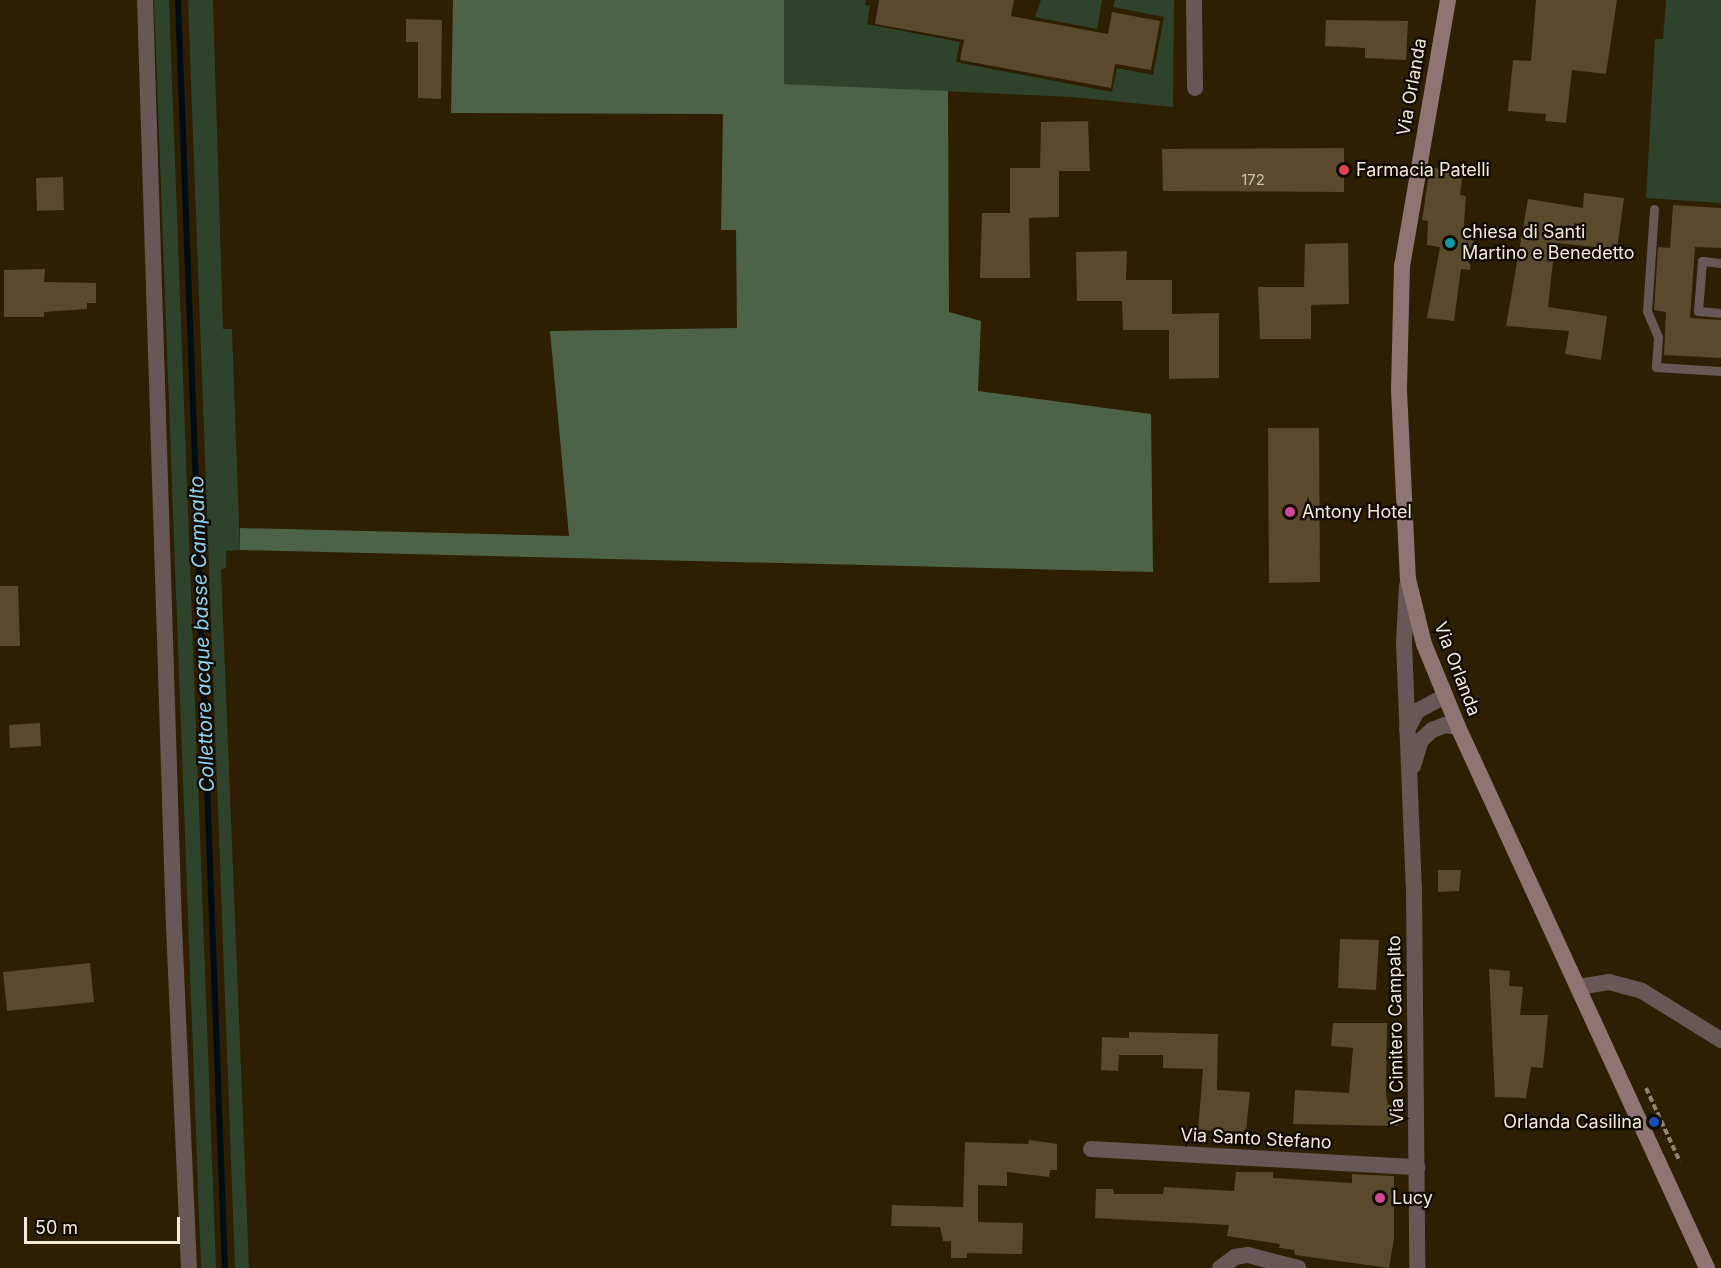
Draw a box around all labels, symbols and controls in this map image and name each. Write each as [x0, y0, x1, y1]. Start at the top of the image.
street label: Via Orlanda [1393, 36, 1431, 138]
place label: Farmacia Patelli [1356, 159, 1490, 181]
marker: Farmacia Patelli [1337, 163, 1351, 177]
house number: 172 [1241, 171, 1265, 189]
place label: chiesa di Santi Martino e Benedetto [1462, 222, 1635, 264]
marker: chiesa di Santi Martino e Benedetto [1443, 236, 1457, 250]
water label: Collettore acque basse Campalto [184, 475, 220, 793]
place label: Antony Hotel [1302, 501, 1412, 523]
marker: Antony Hotel [1283, 505, 1297, 519]
street label: Via Orlanda [1429, 619, 1485, 719]
street label: Via Cimitero Campalto [1384, 935, 1408, 1125]
place label: Orlanda Casilina [1503, 1111, 1642, 1133]
marker: Orlanda Casilina [1647, 1115, 1661, 1129]
street label: Via Santo Stefano [1180, 1124, 1332, 1154]
place label: Lucy [1392, 1187, 1433, 1209]
marker: Lucy [1373, 1191, 1387, 1205]
scale bar [27, 1205, 183, 1243]
text: 50 m [35, 1217, 78, 1238]

